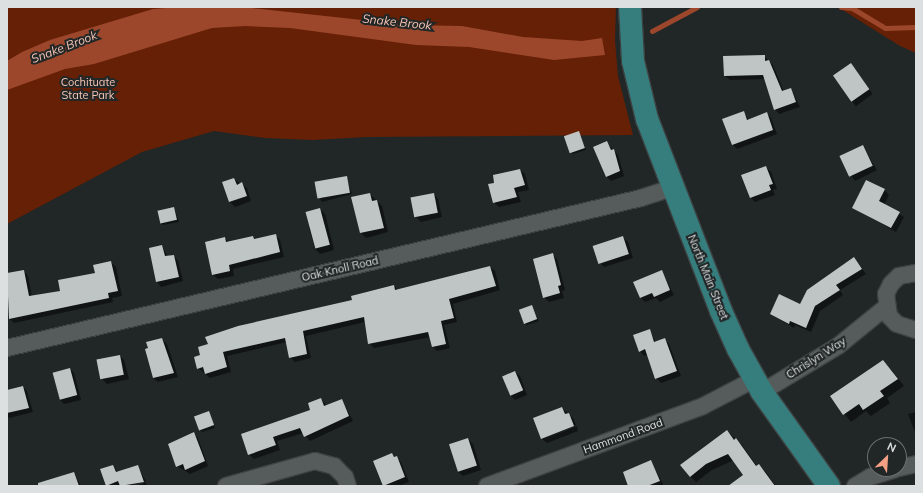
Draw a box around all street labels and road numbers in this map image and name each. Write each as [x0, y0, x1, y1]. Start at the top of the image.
street label: North Main Street [685, 233, 731, 321]
street label: Oak Knoll Road [300, 254, 380, 284]
street label: Chrislyn Way [784, 334, 848, 382]
street label: Hammond Road [582, 416, 664, 456]

